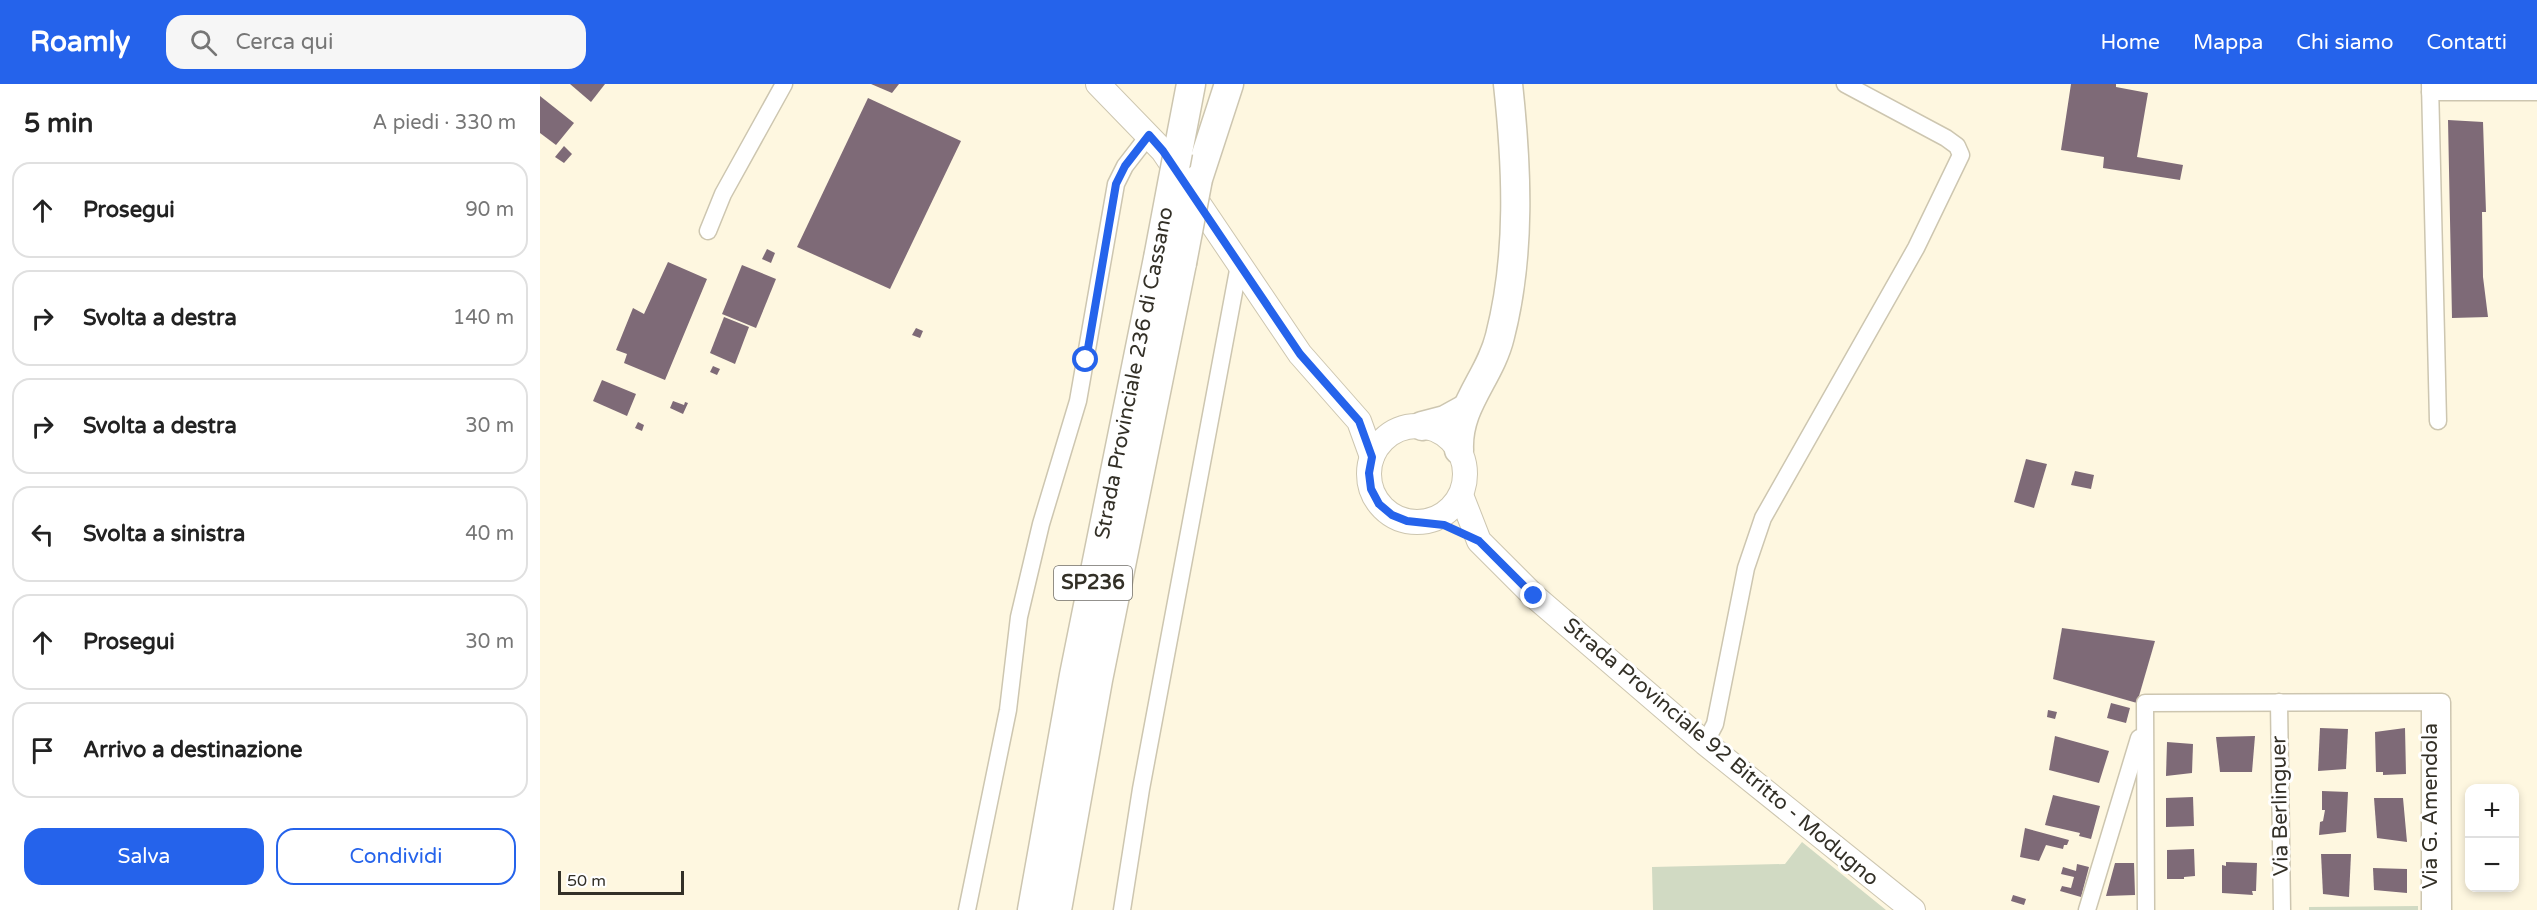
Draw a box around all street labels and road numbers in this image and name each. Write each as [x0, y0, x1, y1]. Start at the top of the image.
street label: Strada Provinciale 236 di Cassano [1089, 205, 1179, 541]
road number: SP236 [1054, 566, 1132, 600]
street label: Strada Provinciale 92 Bitritto - Modugno [1558, 613, 1884, 891]
street label: Via G. Amendola [2418, 723, 2443, 889]
street label: Via Berlinguer [2266, 736, 2294, 876]

